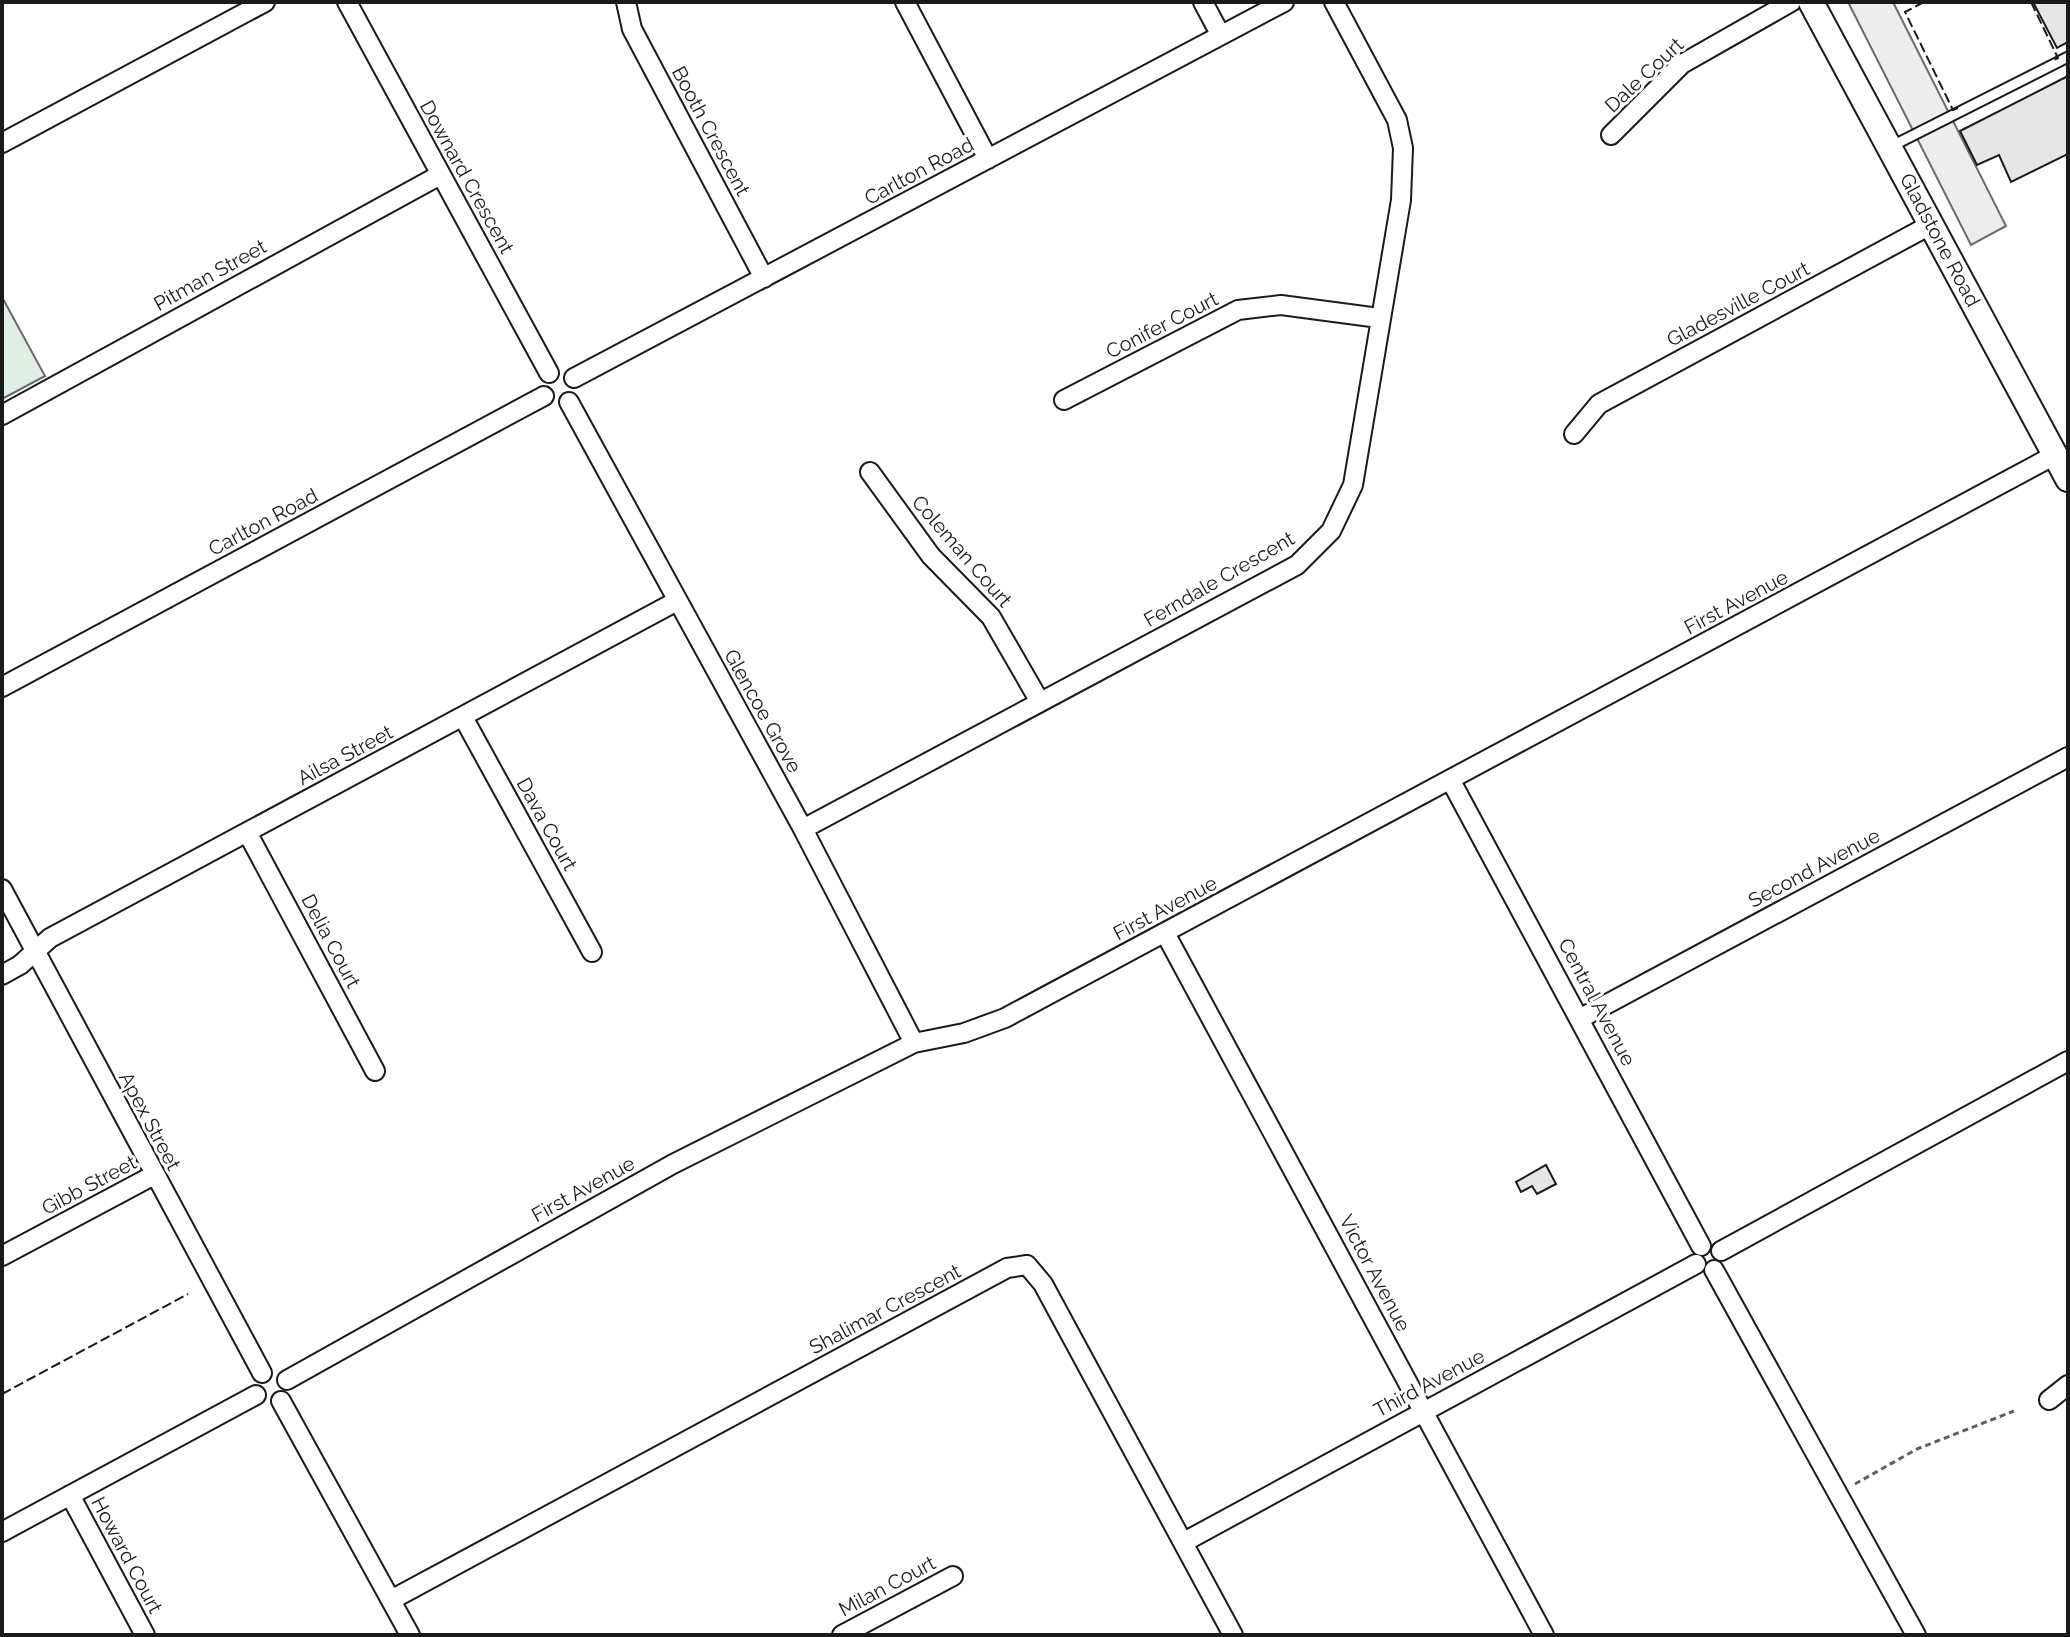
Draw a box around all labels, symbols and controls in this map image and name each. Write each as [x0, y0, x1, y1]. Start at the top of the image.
street label: Dale Court [1600, 32, 1688, 117]
street label: Booth Crescent [667, 62, 755, 200]
street label: Downard Crescent [415, 96, 519, 258]
street label: Carlton Road [860, 132, 978, 210]
street label: Gladstone Road [1895, 169, 1985, 311]
street label: Pitman Street [150, 234, 271, 316]
street label: Gladesville Court [1663, 256, 1814, 352]
street label: Conifer Court [1102, 286, 1222, 364]
street label: Carlton Road [204, 483, 322, 561]
street label: Coleman Court [907, 490, 1017, 612]
street label: Ferndale Crescent [1139, 526, 1299, 632]
street label: First Avenue [1680, 564, 1792, 639]
street label: Glencoe Grove [719, 645, 807, 777]
street label: Ailsa Street [293, 720, 397, 790]
street label: Dava Court [512, 773, 582, 875]
street label: Second Avenue [1744, 823, 1884, 913]
street label: First Avenue [1109, 870, 1221, 945]
street label: Delia Court [296, 890, 366, 992]
street label: Central Avenue [1553, 934, 1641, 1070]
street label: Apex Street [114, 1068, 186, 1174]
street label: Gibb Street [37, 1150, 141, 1220]
street label: First Avenue [527, 1151, 639, 1227]
street label: Victor Avenue [1334, 1211, 1416, 1336]
street label: Shalimar Crescent [805, 1259, 965, 1359]
street label: Third Avenue [1369, 1344, 1489, 1422]
street label: Howard Court [86, 1493, 168, 1618]
street label: Milan Court [834, 1550, 940, 1622]

